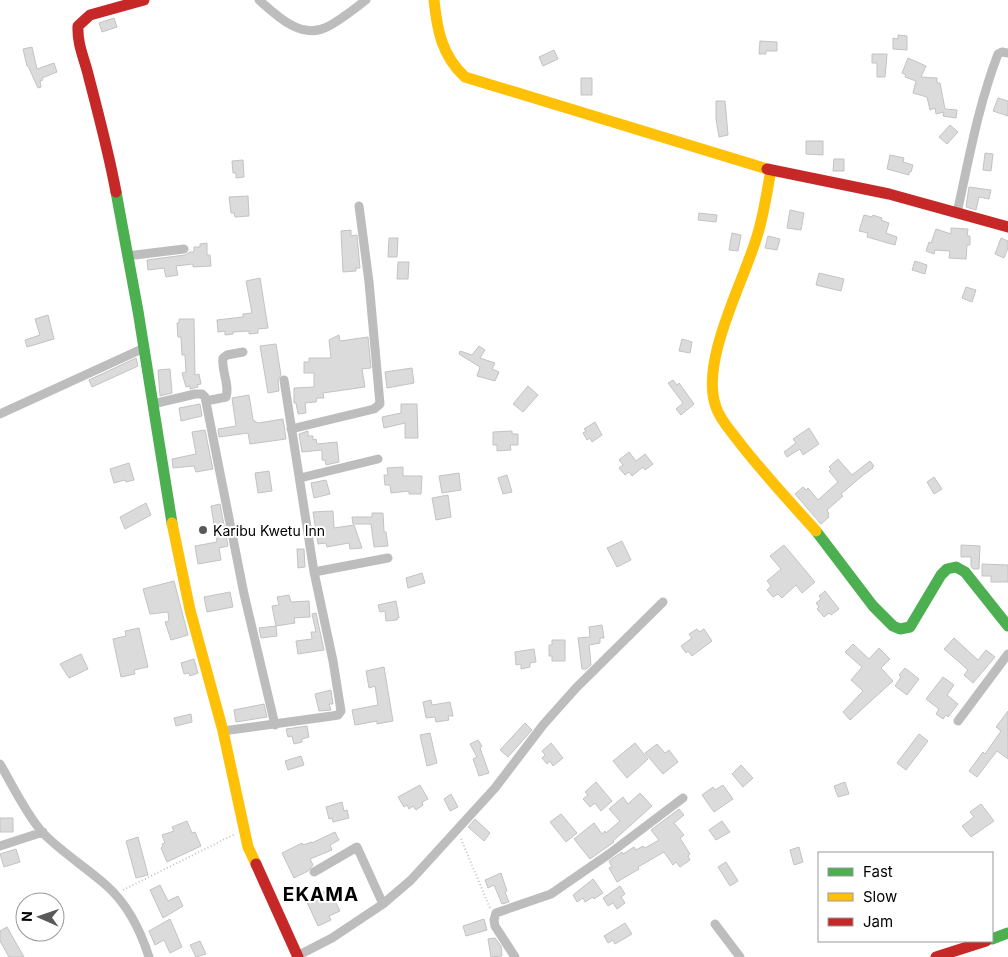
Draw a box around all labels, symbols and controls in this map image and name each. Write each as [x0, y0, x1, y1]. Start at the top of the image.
place label: Karibu Kwetu Inn [213, 522, 325, 539]
marker: Karibu Kwetu Inn [197, 524, 209, 536]
legend [818, 852, 993, 942]
text: Fast [863, 862, 893, 881]
district label: EKAMA [283, 883, 359, 906]
text: Slow [863, 887, 897, 906]
north arrow [15, 892, 65, 942]
text: N [18, 911, 35, 922]
text: Jam [863, 912, 893, 931]

